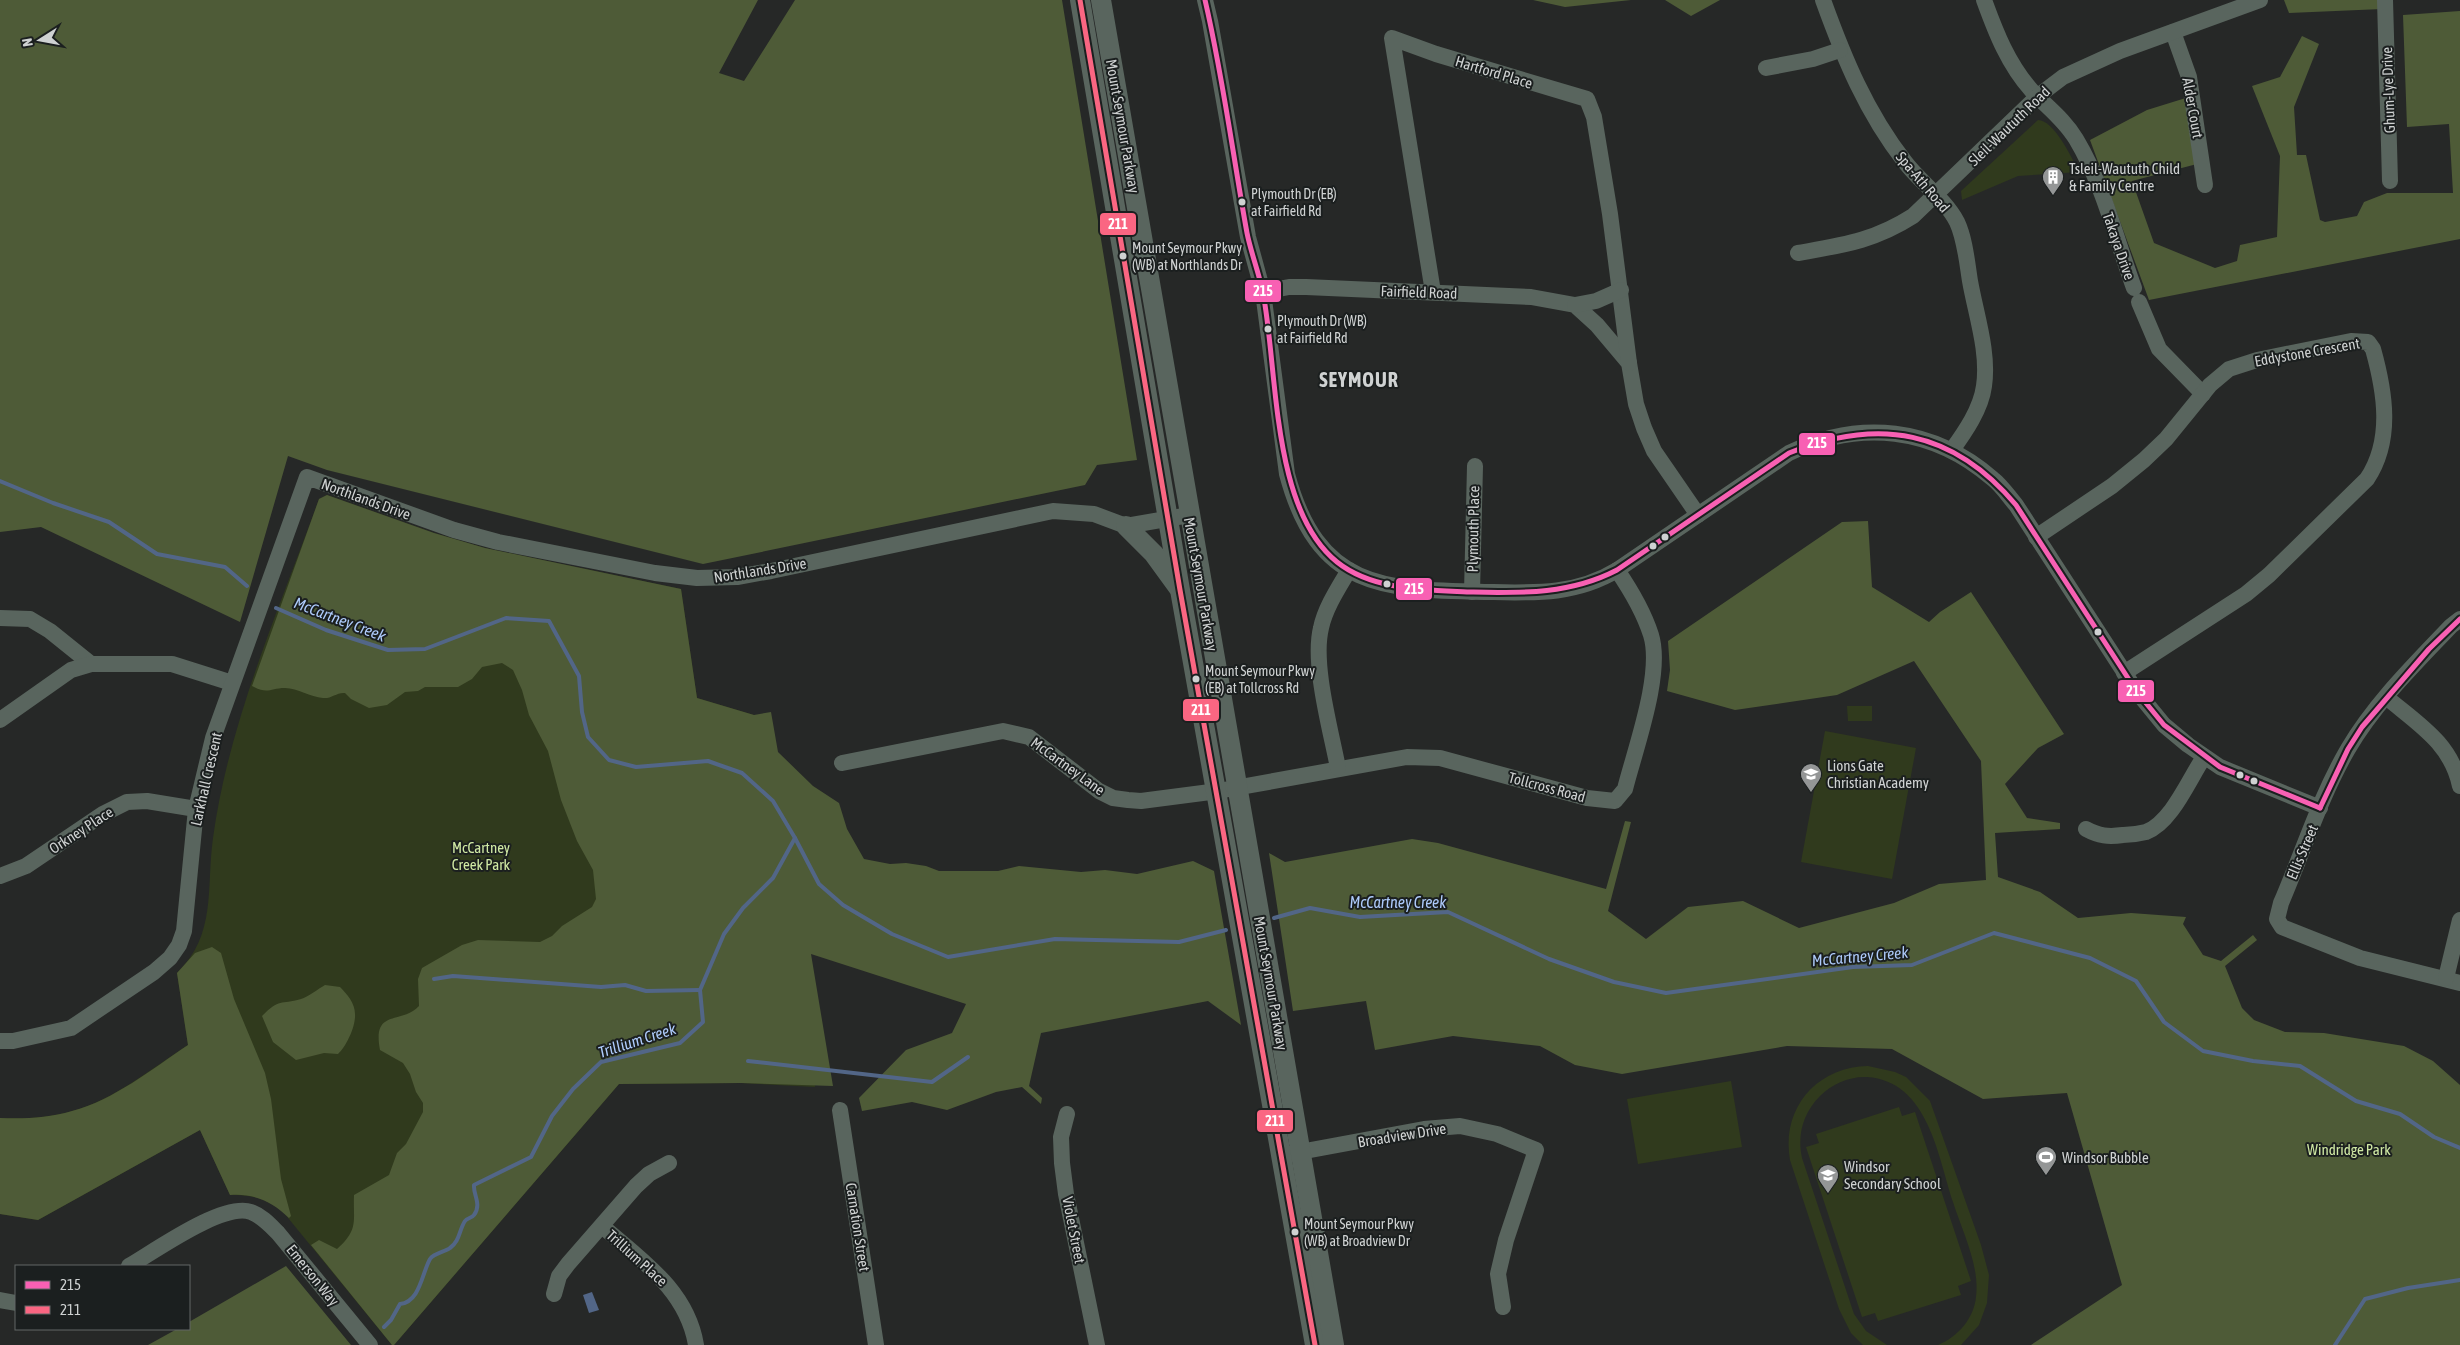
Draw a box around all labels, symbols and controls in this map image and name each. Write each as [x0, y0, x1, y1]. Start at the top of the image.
north arrow [15, 15, 65, 65]
text: N [19, 37, 36, 48]
street label: Ghum-Lye Drive [2378, 46, 2398, 133]
street label: Hartford Place [1453, 52, 1535, 92]
street label: Mount Seymour Parkway [1103, 58, 1143, 194]
street label: Alder Court [2179, 76, 2207, 140]
street label: Sleil-Waututh Road [1965, 83, 2053, 169]
street label: Spa-Ath Road [1893, 148, 1953, 216]
place label: Tsleil-Waututh Child & Family Centre [2069, 160, 2180, 194]
building icon: Tsleil-Waututh Child & Family Centre [2041, 165, 2065, 196]
place label: Plymouth Dr (EB) at Fairfield Rd [1251, 186, 1337, 219]
marker: Plymouth Dr (EB) at Fairfield Rd [1237, 197, 1247, 207]
street label: Takaya Drive [2100, 210, 2139, 282]
line badge: 211 [1099, 212, 1137, 236]
text: 211 [1108, 216, 1128, 232]
place label: Mount Seymour Pkwy (WB) at Northlands Dr [1132, 240, 1243, 273]
marker: Mount Seymour Pkwy (WB) at Northlands Dr [1118, 251, 1128, 261]
line badge: 215 [1244, 279, 1282, 303]
street label: Fairfield Road [1380, 282, 1458, 302]
text: 215 [1253, 283, 1273, 299]
place label: Plymouth Dr (WB) at Fairfield Rd [1277, 313, 1367, 346]
marker: Plymouth Dr (WB) at Fairfield Rd [1263, 324, 1273, 334]
street label: Eddystone Crescent [2253, 334, 2361, 370]
district label: SEYMOUR [1319, 368, 1399, 391]
line badge: 215 [1798, 432, 1836, 456]
text: 215 [1807, 435, 1827, 451]
street label: Northlands Drive [319, 475, 413, 523]
street label: Plymouth Place [1464, 485, 1482, 573]
street label: Mount Seymour Parkway [1181, 516, 1221, 652]
unlabelled marker [1660, 532, 1670, 542]
unlabelled marker [1648, 541, 1658, 551]
street label: Northlands Drive [712, 554, 808, 586]
line badge: 215 [1395, 577, 1433, 601]
unlabelled marker [1382, 579, 1392, 589]
text: 215 [1404, 581, 1424, 597]
water label: McCartney Creek [291, 593, 389, 646]
unlabelled marker [2093, 627, 2103, 637]
place label: Mount Seymour Pkwy (EB) at Tollcross Rd [1205, 663, 1315, 696]
marker: Mount Seymour Pkwy (EB) at Tollcross Rd [1191, 674, 1201, 684]
line badge: 215 [2117, 679, 2155, 703]
text: 215 [2126, 683, 2146, 699]
line badge: 211 [1182, 698, 1220, 722]
text: 211 [1191, 702, 1211, 718]
street label: Larkhall Crescent [187, 731, 225, 827]
street label: McCartney Lane [1028, 734, 1108, 799]
place label: Lions Gate Christian Academy [1827, 757, 1929, 791]
school or university icon: Lions Gate Christian Academy [1799, 762, 1823, 793]
street label: Tollcross Road [1507, 769, 1587, 805]
unlabelled marker [2235, 770, 2245, 780]
unlabelled marker [2249, 776, 2259, 786]
street label: Orkney Place [46, 803, 116, 857]
street label: Ellis Street [2283, 822, 2321, 882]
park label: McCartney Creek Park [452, 839, 511, 873]
water label: McCartney Creek [1350, 893, 1447, 912]
street label: Mount Seymour Parkway [1251, 915, 1291, 1051]
water label: McCartney Creek [1811, 943, 1910, 970]
water label: Trillium Creek [596, 1019, 679, 1061]
line badge: 211 [1256, 1109, 1294, 1133]
text: 211 [1265, 1113, 1285, 1129]
street label: Broadview Drive [1357, 1120, 1448, 1150]
park label: Windridge Park [2307, 1141, 2391, 1158]
sports icon: Windsor Bubble [2034, 1145, 2058, 1176]
place label: Windsor Bubble [2062, 1149, 2149, 1166]
place label: Windsor Secondary School [1844, 1158, 1941, 1192]
school or university icon: Windsor Secondary School [1816, 1163, 1840, 1194]
street label: Carnation Street [843, 1181, 873, 1273]
street label: Violet Street [1059, 1195, 1089, 1265]
place label: Mount Seymour Pkwy (WB) at Broadview Dr [1304, 1216, 1414, 1249]
street label: Trillium Place [603, 1226, 671, 1290]
marker: Mount Seymour Pkwy (WB) at Broadview Dr [1290, 1227, 1300, 1237]
street label: Emerson Way [283, 1241, 343, 1309]
legend [15, 1265, 190, 1330]
text: 215 [60, 1276, 81, 1293]
text: 211 [60, 1301, 81, 1318]

